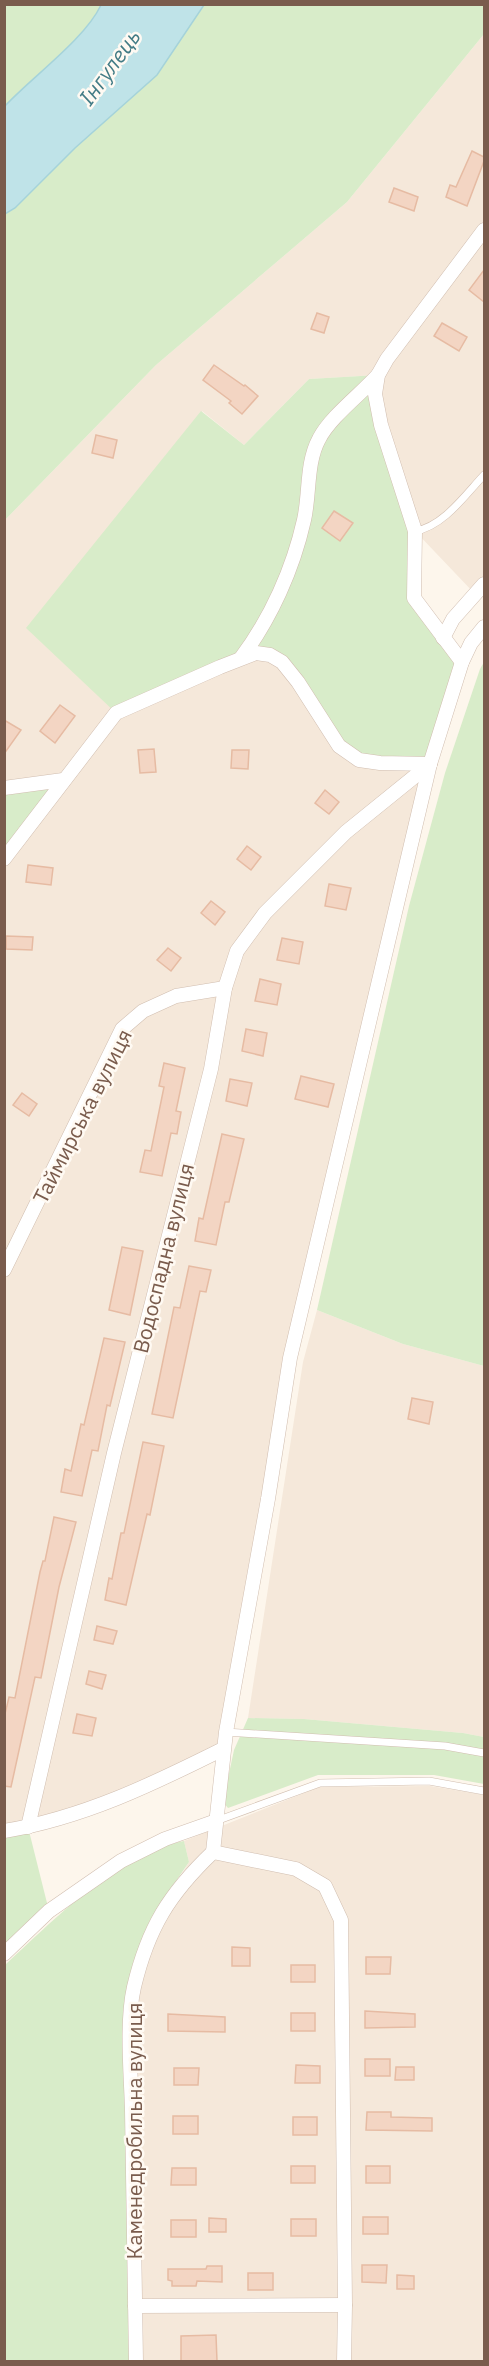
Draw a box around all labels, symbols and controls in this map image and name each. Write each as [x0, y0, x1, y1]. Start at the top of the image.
water label: Інгулець [72, 23, 146, 111]
street label: Таймирська вулиця [26, 1024, 138, 1208]
street label: Водоспадна вулиця [126, 1160, 200, 1356]
street label: Каменедробильна вулиця [120, 2003, 148, 2259]

